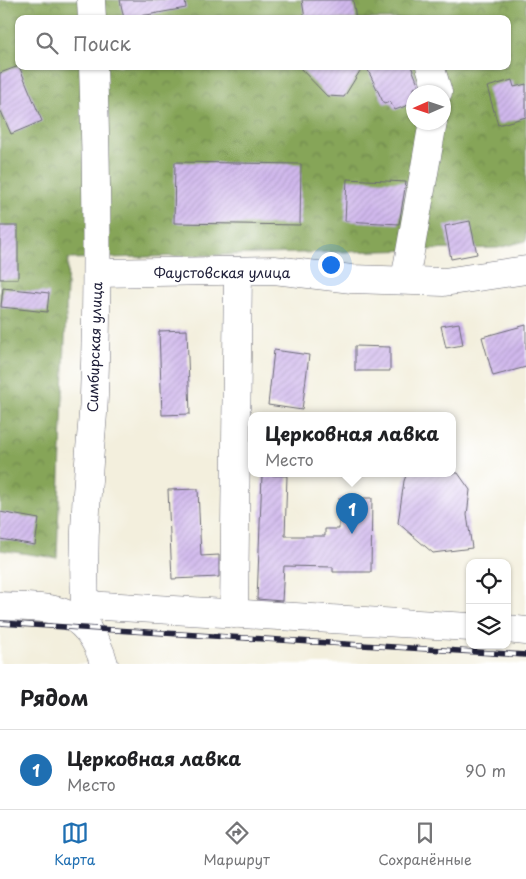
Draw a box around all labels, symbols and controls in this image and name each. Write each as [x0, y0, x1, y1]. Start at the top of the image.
search box [15, 15, 511, 70]
icon: search [33, 29, 61, 57]
text: Поиск [73, 29, 131, 57]
north arrow [406, 85, 451, 130]
your location [318, 252, 344, 278]
street label: Фаустовская улица [154, 262, 291, 283]
street label: Симбирская улица [82, 281, 107, 413]
popup [248, 412, 456, 477]
text: Церковная лавка [265, 419, 439, 447]
text: Место [265, 447, 314, 471]
pin: 1 [336, 493, 368, 534]
map controls [466, 559, 511, 649]
button: locate [466, 559, 511, 604]
button: layers [466, 604, 511, 649]
text: Рядом [20, 681, 88, 713]
text: Церковная лавка [67, 744, 241, 772]
text: 1 [32, 758, 40, 782]
text: 90 m [465, 758, 506, 782]
text: Место [67, 772, 116, 796]
tab: Карта [54, 819, 95, 870]
tab: Маршрут [204, 819, 270, 870]
tab: Сохранённые [378, 819, 472, 870]

